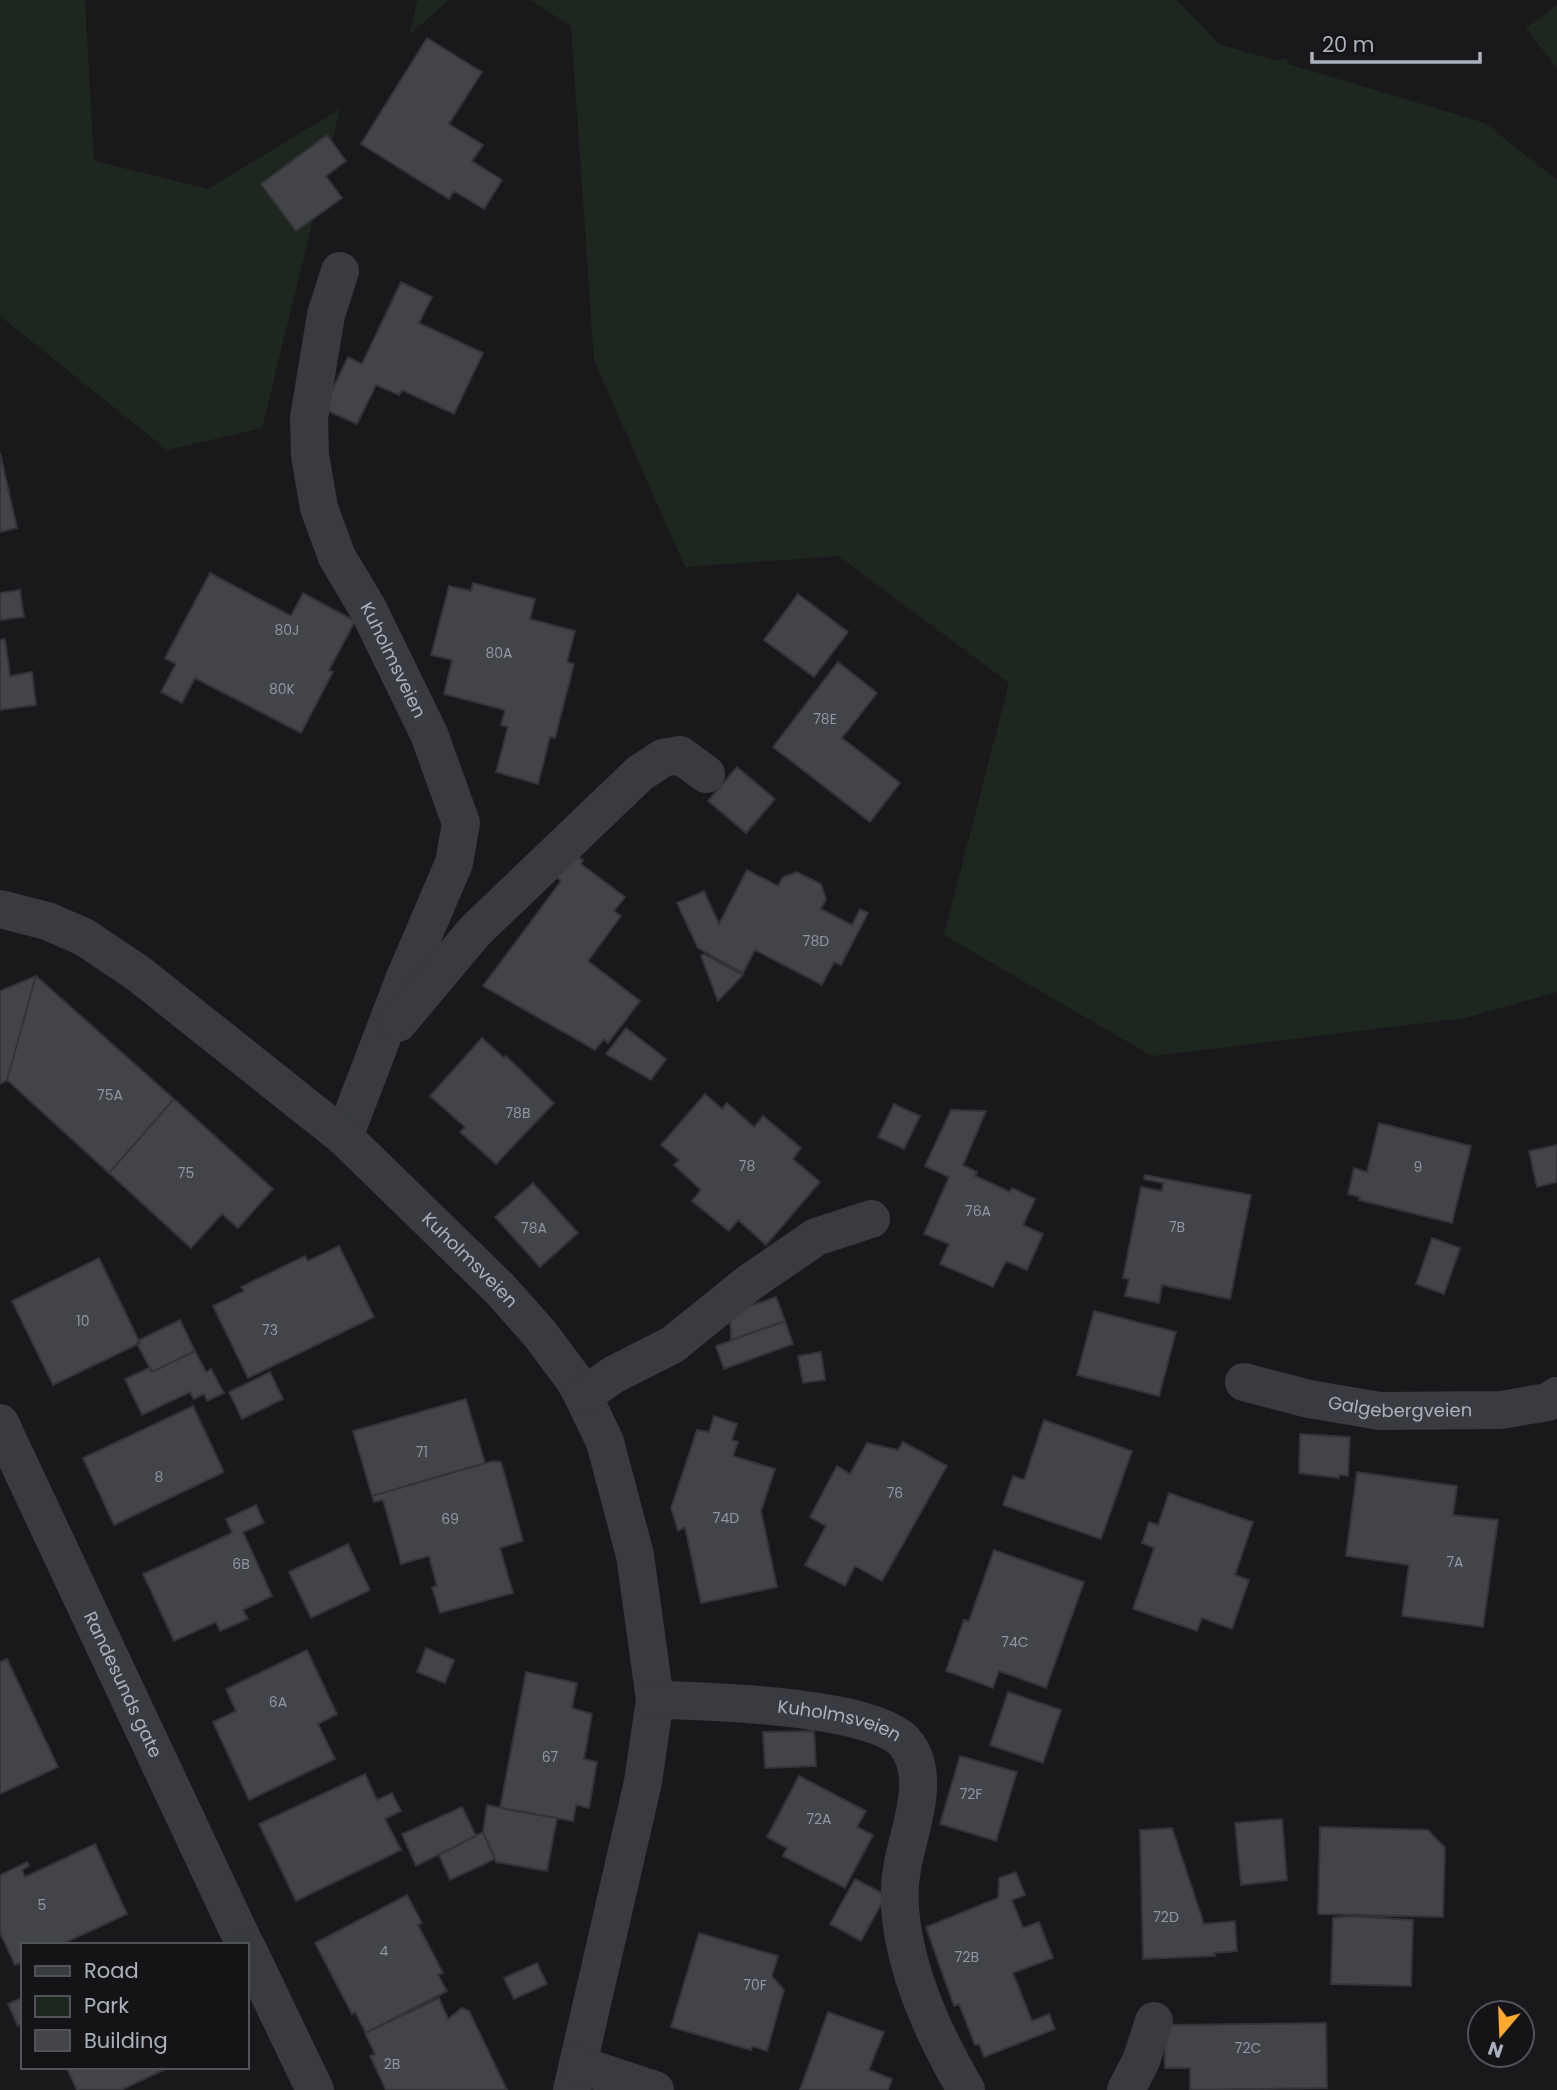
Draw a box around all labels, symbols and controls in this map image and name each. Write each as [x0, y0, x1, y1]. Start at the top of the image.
scale bar [1312, 21, 1480, 65]
text: 20 m [1322, 30, 1375, 59]
street label: Kuholmsveien [355, 597, 432, 722]
house number: 80J [274, 620, 300, 640]
house number: 80A [485, 643, 513, 663]
house number: 80K [269, 679, 296, 699]
house number: 78E [813, 709, 837, 729]
house number: 78D [803, 931, 829, 951]
house number: 75A [97, 1085, 123, 1105]
house number: 78B [505, 1103, 531, 1123]
house number: 78 [739, 1156, 755, 1176]
house number: 9 [1414, 1157, 1422, 1177]
house number: 75 [178, 1163, 194, 1183]
house number: 76A [965, 1201, 991, 1221]
street label: Kuholmsveien [416, 1206, 524, 1313]
house number: 7B [1169, 1217, 1185, 1237]
house number: 78A [521, 1218, 547, 1238]
house number: 10 [76, 1311, 90, 1331]
house number: 73 [262, 1320, 278, 1340]
street label: Galgebergveien [1326, 1389, 1472, 1423]
house number: 71 [416, 1442, 428, 1462]
house number: 8 [155, 1467, 164, 1487]
house number: 76 [887, 1483, 903, 1503]
house number: 74D [713, 1508, 739, 1528]
house number: 69 [441, 1509, 459, 1529]
house number: 7A [1446, 1552, 1464, 1572]
house number: 6B [232, 1554, 250, 1574]
street label: Randesunds gate [78, 1607, 168, 1762]
house number: 74C [1001, 1632, 1029, 1652]
house number: 6A [269, 1692, 287, 1712]
street label: Kuholmsveien [776, 1694, 906, 1747]
house number: 67 [542, 1747, 559, 1767]
house number: 72F [960, 1784, 982, 1804]
house number: 72A [806, 1809, 832, 1829]
house number: 5 [38, 1895, 46, 1915]
house number: 72D [1153, 1907, 1179, 1927]
house number: 4 [380, 1941, 389, 1961]
legend [21, 1943, 248, 2069]
house number: 72B [955, 1947, 979, 1967]
text: Road [84, 1956, 139, 1985]
house number: 70F [743, 1975, 767, 1995]
text: Park [84, 1991, 129, 2020]
north arrow [1466, 1999, 1536, 2069]
text: Building [84, 2026, 168, 2055]
text: N [1484, 2035, 1507, 2065]
house number: 72C [1235, 2038, 1261, 2058]
house number: 2B [384, 2054, 400, 2074]

